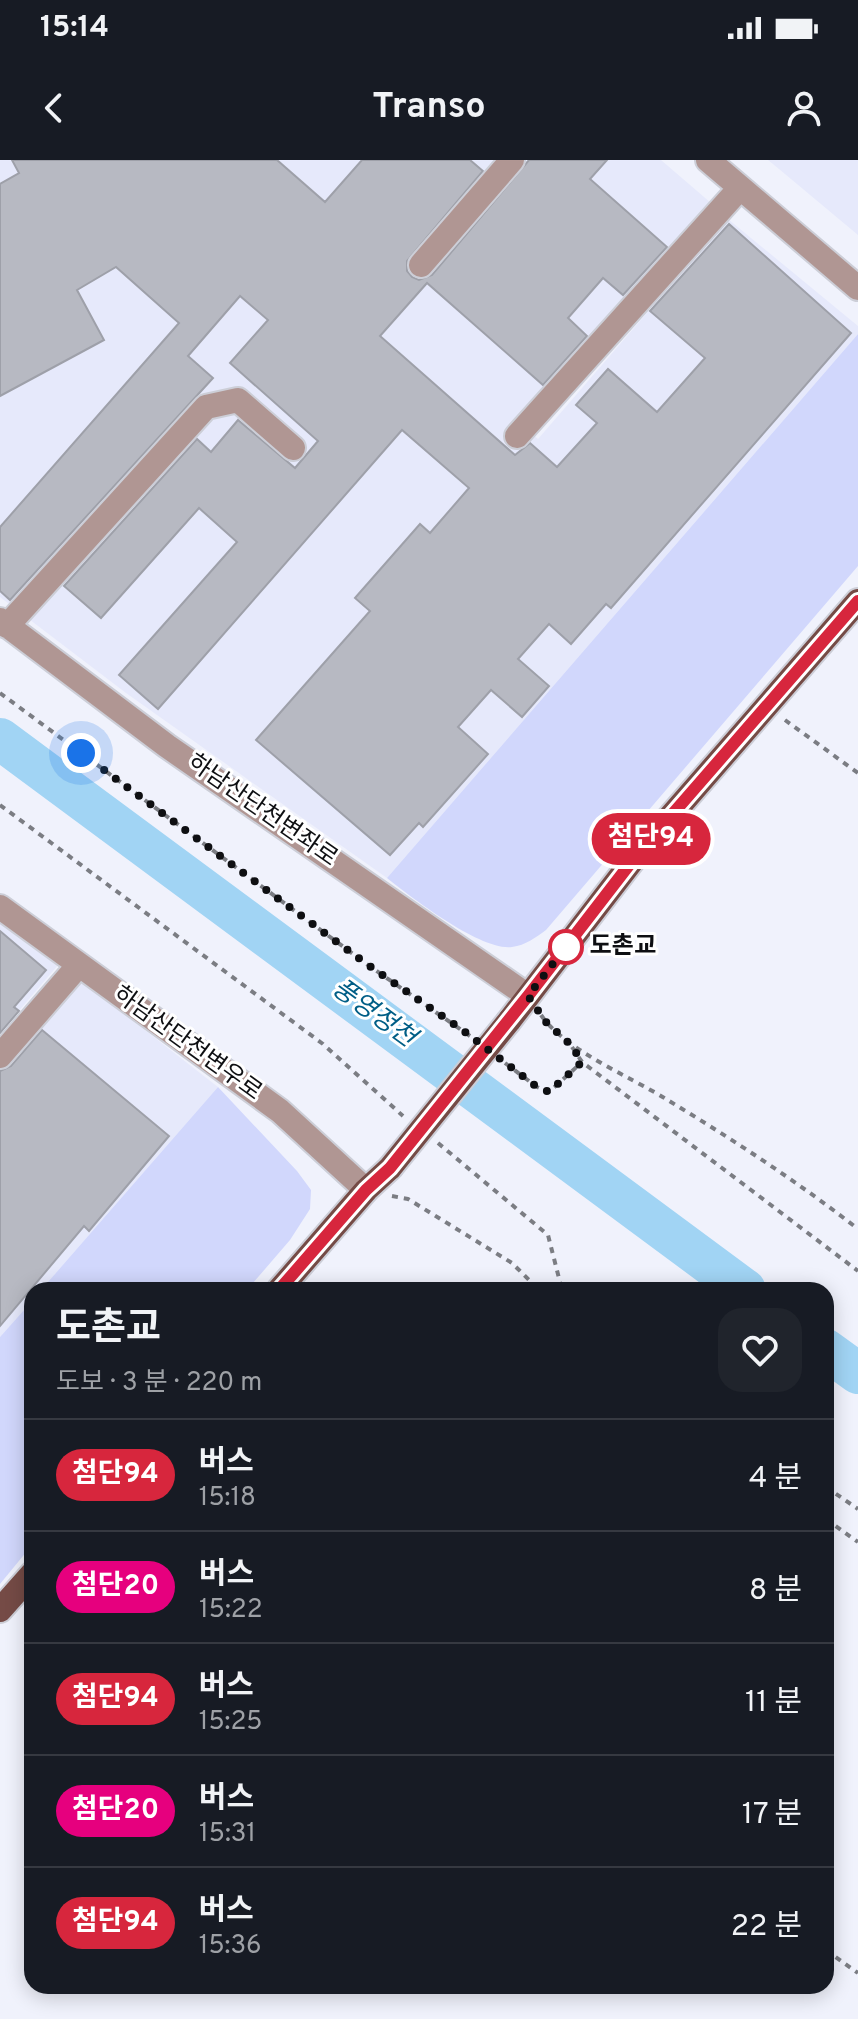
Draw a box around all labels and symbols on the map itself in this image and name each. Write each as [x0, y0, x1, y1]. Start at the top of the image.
your location [61, 733, 101, 773]
street label: 하남산단천변좌로 [181, 748, 343, 874]
line badge: 첨단94 [595, 813, 707, 865]
marker: 도촌교 [549, 930, 583, 964]
place label: 도촌교 [590, 932, 656, 962]
water label: 풍영정천 [325, 973, 424, 1057]
street label: 하남산단천변우로 [107, 980, 267, 1108]

